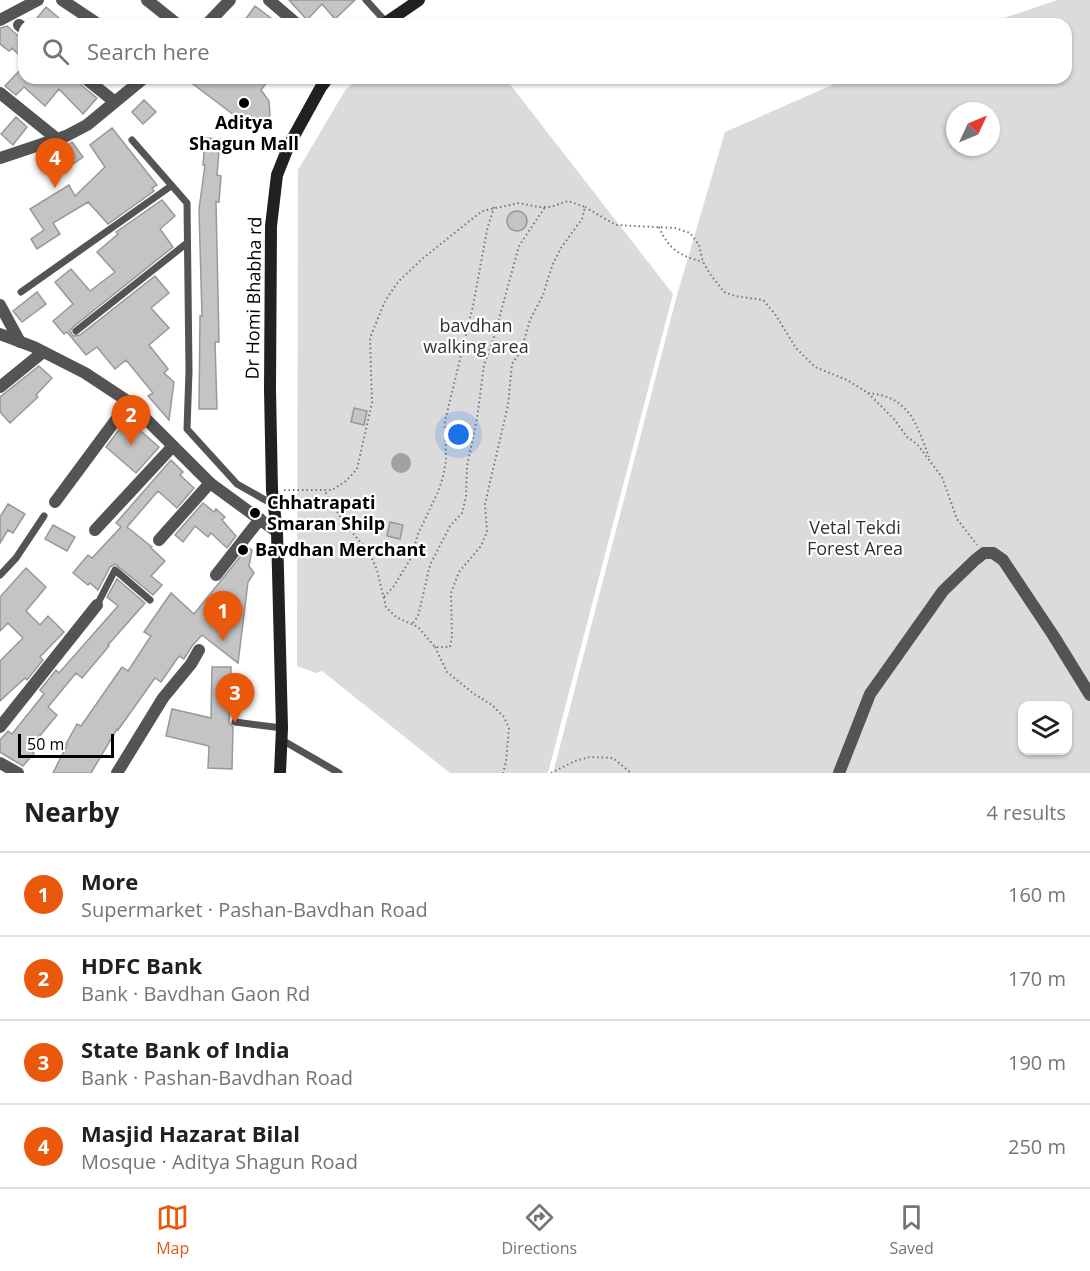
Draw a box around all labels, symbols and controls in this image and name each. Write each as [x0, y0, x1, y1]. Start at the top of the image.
search box [18, 18, 1072, 84]
icon: search [39, 35, 72, 68]
text: Search here [87, 36, 210, 66]
marker: Aditya Shagun Mall [237, 96, 251, 110]
north arrow [946, 102, 1000, 156]
place label: Aditya Shagun Mall [189, 110, 299, 155]
pin: 4 [36, 138, 74, 188]
street label: Dr Homi Bhabha rd [240, 216, 266, 380]
park label: bavdhan walking area [423, 313, 529, 358]
pin: 2 [112, 396, 150, 445]
your location [444, 420, 473, 449]
place label: Chhatrapati Smaran Shilp [267, 490, 385, 535]
marker: Chhatrapati Smaran Shilp [248, 506, 262, 520]
park label: Vetal Tekdi Forest Area [807, 515, 903, 560]
place label: Bavdhan Merchant [255, 537, 426, 561]
marker: Bavdhan Merchant [236, 543, 250, 557]
pin: 1 [204, 592, 242, 641]
pin: 3 [216, 674, 254, 723]
map controls [1018, 701, 1072, 755]
button: layers [1018, 701, 1072, 755]
scale bar [18, 731, 114, 758]
text: 50 m [27, 733, 64, 755]
text: Nearby [24, 794, 119, 830]
text: 4 results [986, 799, 1066, 826]
text: More [81, 866, 138, 896]
text: 1 [38, 881, 49, 908]
text: 160 m [1008, 881, 1066, 908]
text: Supermarket · Pashan-Bavdhan Road [81, 896, 428, 923]
text: HDFC Bank [81, 950, 202, 980]
text: 2 [38, 965, 49, 992]
text: 170 m [1008, 965, 1066, 992]
text: Bank · Bavdhan Gaon Rd [81, 980, 310, 1007]
text: State Bank of India [81, 1034, 290, 1064]
text: 3 [38, 1049, 49, 1076]
text: 190 m [1008, 1049, 1066, 1076]
text: Bank · Pashan-Bavdhan Road [81, 1064, 353, 1091]
text: Masjid Hazarat Bilal [81, 1118, 300, 1148]
text: 4 [38, 1133, 49, 1160]
text: 250 m [1008, 1133, 1066, 1160]
text: Mosque · Aditya Shagun Road [81, 1148, 358, 1175]
tab: Map [156, 1201, 189, 1259]
tab: Directions [502, 1201, 577, 1259]
tab: Saved [889, 1201, 934, 1259]

